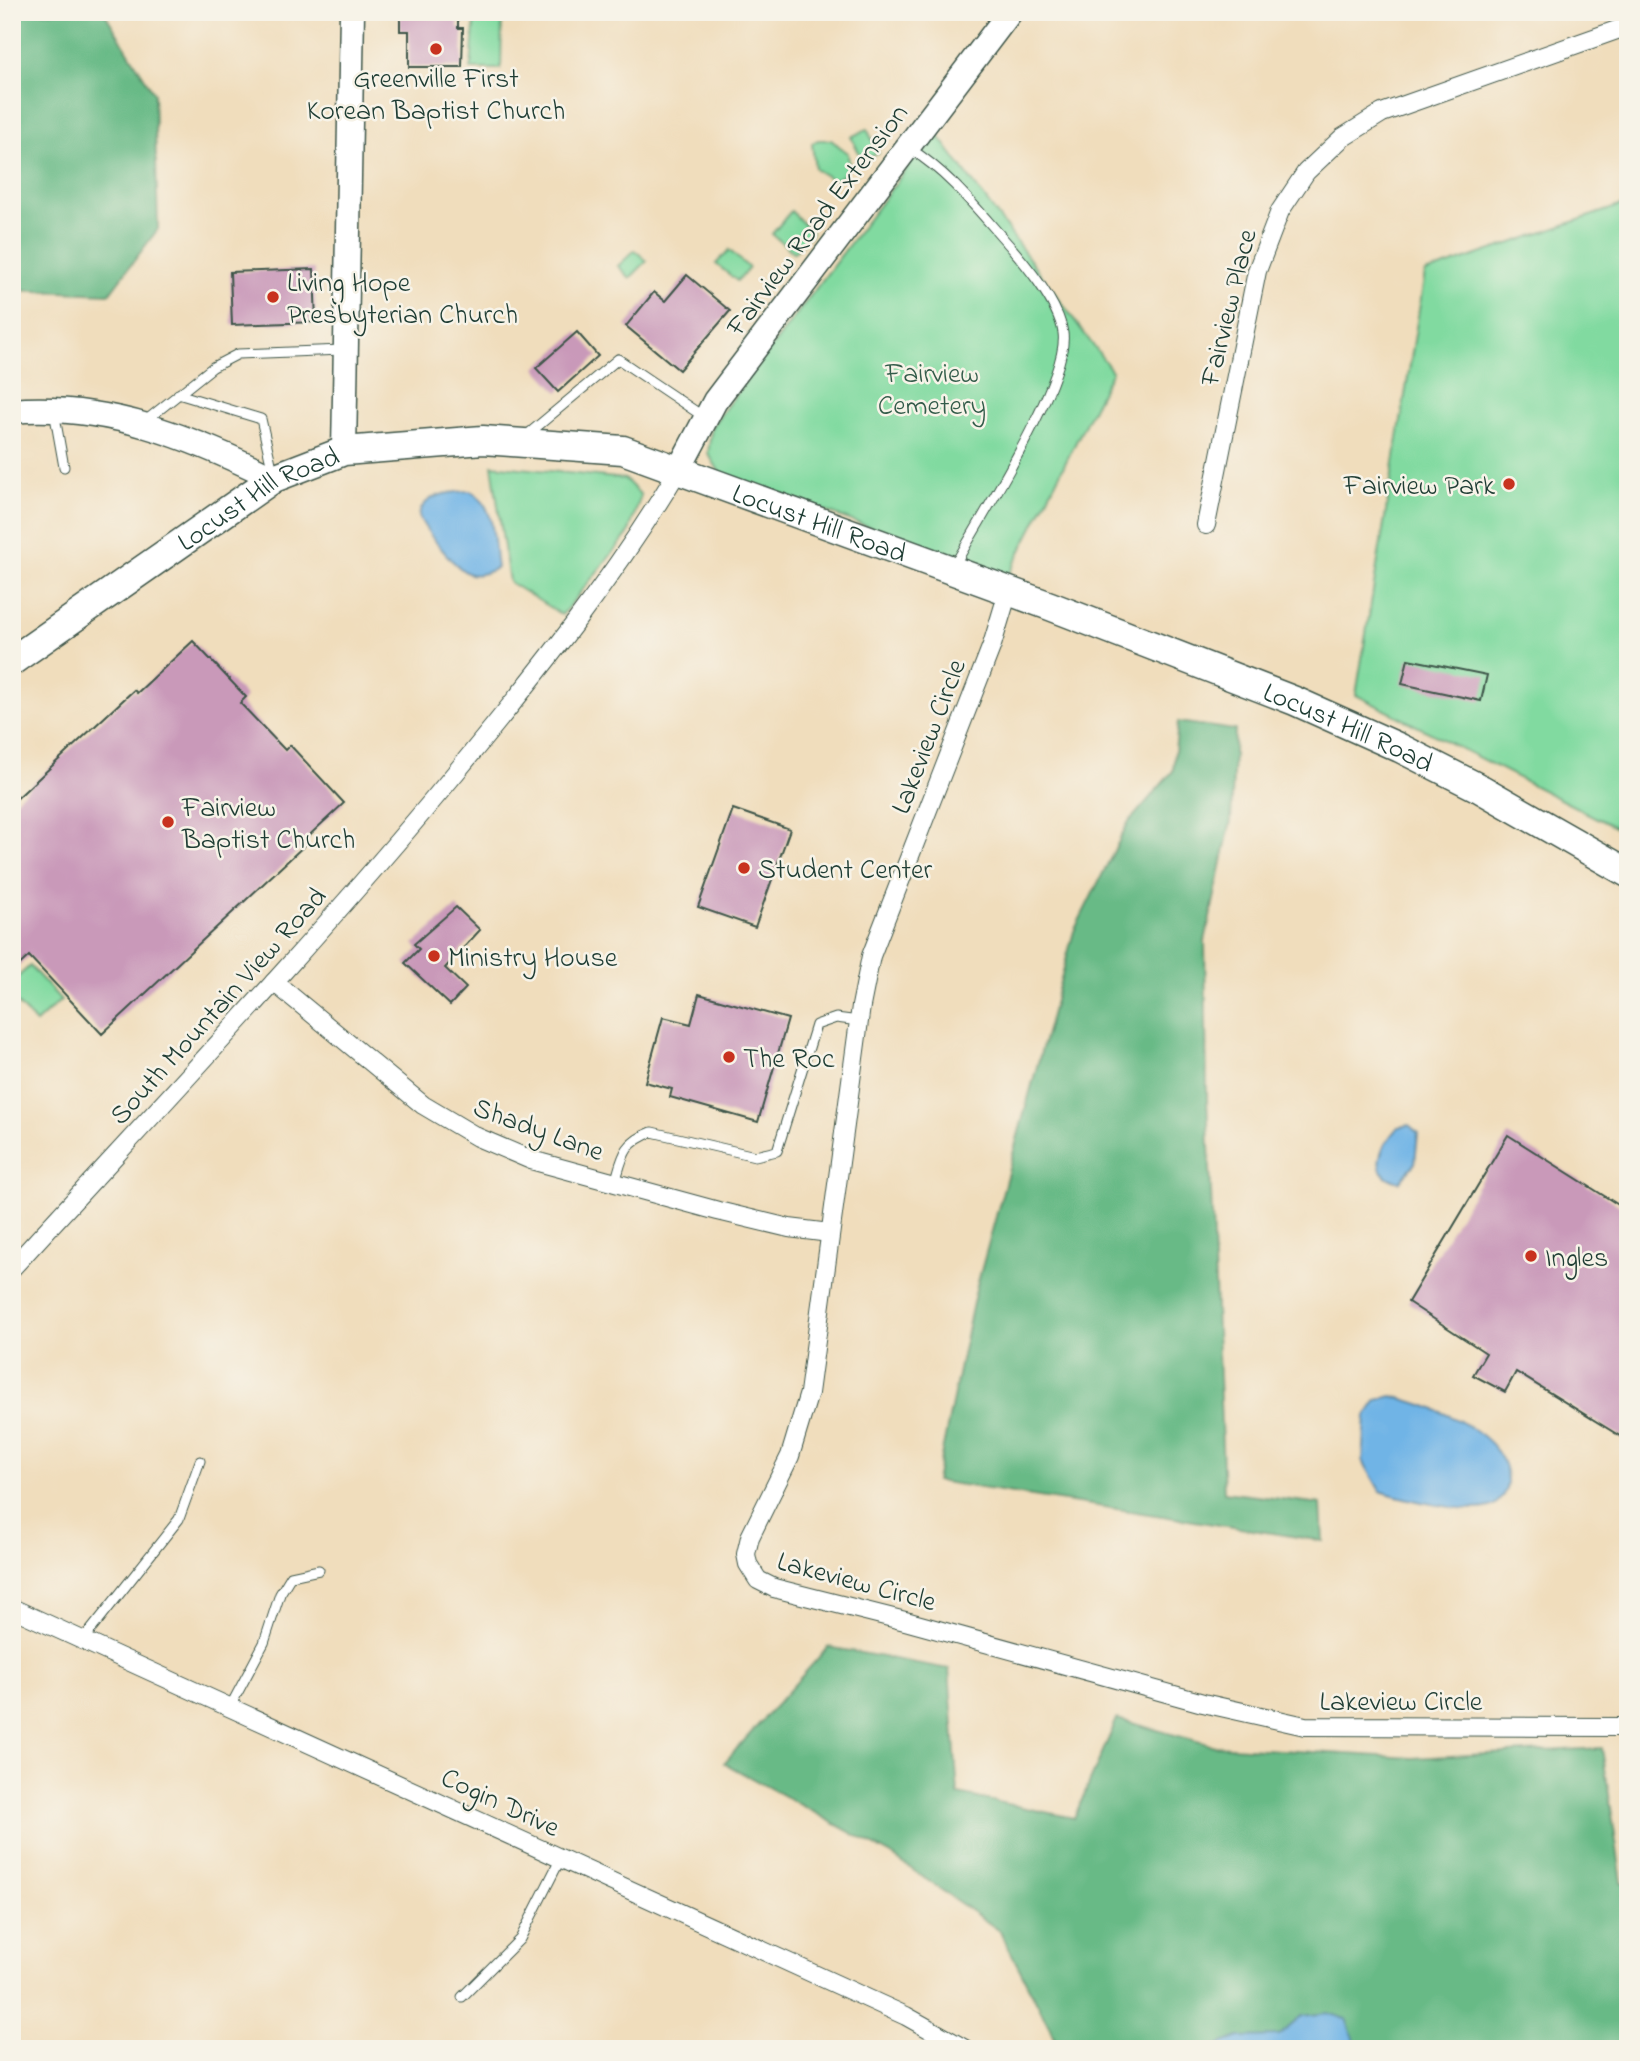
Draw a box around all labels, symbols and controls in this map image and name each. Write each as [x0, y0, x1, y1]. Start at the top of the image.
marker: Greenville First Korean Baptist Church [428, 41, 444, 57]
place label: Greenville First Korean Baptist Church [307, 60, 565, 133]
street label: Fairview Road Extension [717, 96, 920, 347]
street label: Fairview Place [1191, 225, 1270, 391]
place label: Living Hope Presbyterian Church [287, 264, 518, 337]
marker: Living Hope Presbyterian Church [265, 289, 281, 305]
park label: Fairview Cemetery [878, 355, 986, 428]
street label: Locust Hill Road [170, 438, 346, 563]
place label: Fairview Park [1343, 467, 1496, 508]
street label: Locust Hill Road [726, 475, 912, 576]
marker: Fairview Park [1501, 476, 1517, 492]
street label: Lakeview Circle [882, 653, 979, 821]
street label: Locust Hill Road [1256, 674, 1440, 786]
place label: Fairview Baptist Church [181, 789, 355, 862]
marker: Fairview Baptist Church [160, 814, 176, 830]
place label: Student Center [758, 851, 932, 892]
marker: Student Center [736, 860, 752, 876]
street label: South Mountain View Road [101, 879, 338, 1136]
place label: Ministry House [448, 939, 618, 980]
marker: Ministry House [426, 948, 442, 964]
place label: The Roc [743, 1040, 835, 1081]
marker: The Roc [721, 1049, 737, 1065]
street label: Shady Lane [467, 1089, 609, 1174]
place label: Ingles [1545, 1239, 1608, 1280]
marker: Ingles [1523, 1248, 1539, 1264]
street label: Lakeview Circle [772, 1543, 940, 1624]
street label: Lakeview Circle [1320, 1683, 1483, 1724]
street label: Cogin Drive [433, 1759, 566, 1850]

